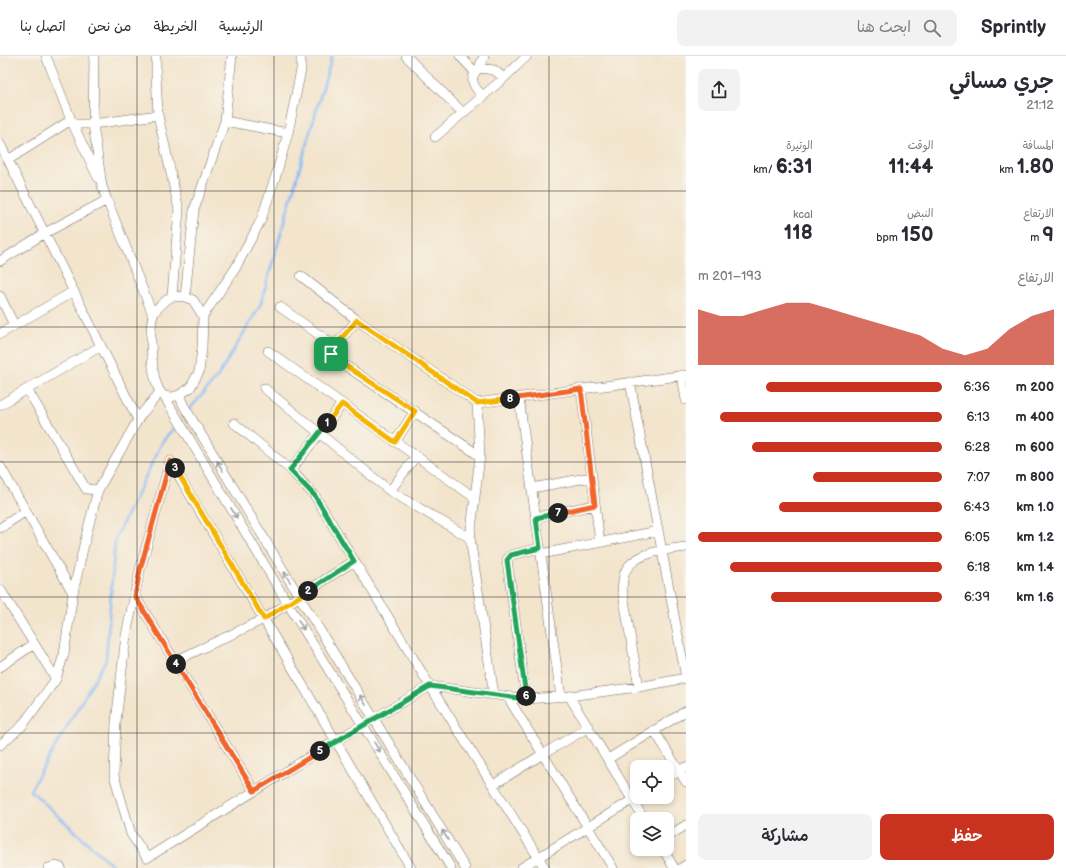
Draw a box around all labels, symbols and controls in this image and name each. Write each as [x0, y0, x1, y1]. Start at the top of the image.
search box [677, 10, 957, 46]
text: Sprintly [981, 16, 1046, 39]
icon: search [921, 17, 943, 39]
text: اتصل بنا [20, 18, 66, 35]
text: من نحن [88, 18, 131, 35]
text: الخريطة [153, 18, 197, 35]
text: الرئيسية [219, 18, 263, 35]
text: ابحث هنا [857, 18, 911, 37]
text: جري مسائي [949, 68, 1054, 95]
button: share [698, 69, 740, 111]
text: 21:12 [1026, 97, 1054, 113]
text: الوتيرة [786, 139, 813, 152]
text: الوقت [908, 139, 933, 152]
text: المسافة [1023, 139, 1054, 152]
text: 6:31 [776, 155, 813, 179]
text: 11:44 [888, 155, 933, 179]
text: 1.80 [1017, 155, 1054, 179]
text: /km [753, 163, 776, 176]
text: km [999, 163, 1017, 176]
text: النبض [907, 207, 933, 220]
text: الارتفاع [1023, 207, 1054, 220]
text: kcal [793, 208, 813, 221]
text: 118 [784, 221, 813, 245]
text: 150 [901, 223, 933, 247]
text: 9 [1042, 223, 1054, 247]
text: bpm [876, 231, 901, 244]
text: m [1030, 231, 1042, 244]
text: 193–201 m [698, 268, 762, 284]
text: الارتفاع [1018, 270, 1054, 286]
pin [314, 337, 348, 371]
icon: arrive [320, 343, 342, 365]
text: 6:36 [963, 379, 990, 395]
text: 200 m [1016, 379, 1054, 395]
pin: 8 [500, 389, 520, 409]
text: 8 [507, 392, 513, 405]
text: 6:13 [966, 409, 990, 425]
text: 400 m [1016, 409, 1054, 425]
pin: 1 [317, 413, 337, 433]
text: 1 [325, 416, 329, 429]
text: 6:28 [964, 439, 990, 455]
text: 600 m [1015, 439, 1054, 455]
pin: 3 [165, 458, 185, 478]
one-way arrow [216, 460, 224, 472]
text: 3 [172, 461, 178, 474]
text: 7:07 [967, 469, 990, 485]
text: 800 m [1015, 469, 1054, 485]
text: 6:43 [964, 499, 990, 515]
text: 1.0 km [1016, 499, 1054, 515]
pin: 7 [548, 503, 568, 523]
text: 7 [555, 506, 561, 519]
one-way arrow [230, 507, 238, 518]
text: 6:05 [964, 529, 990, 545]
text: 1.2 km [1016, 529, 1054, 545]
text: 6:18 [967, 559, 990, 575]
text: 1.4 km [1017, 559, 1054, 575]
one-way arrow [283, 571, 291, 583]
pin: 2 [298, 581, 318, 601]
text: 2 [305, 584, 311, 597]
text: 6:39 [964, 589, 990, 605]
text: 1.6 km [1016, 589, 1054, 605]
one-way arrow [297, 619, 305, 630]
pin: 4 [166, 654, 186, 674]
text: 4 [173, 657, 179, 670]
pin: 6 [516, 686, 536, 706]
text: 6 [523, 689, 529, 702]
one-way arrow [359, 695, 367, 706]
pin: 5 [310, 741, 330, 761]
one-way arrow [373, 741, 381, 752]
text: 5 [317, 744, 323, 757]
map controls [630, 760, 674, 856]
button: locate [630, 760, 674, 804]
button: layers [630, 812, 674, 856]
button: مشاركة [698, 814, 872, 860]
button: حفظ [880, 814, 1054, 860]
one-way arrow [441, 830, 449, 841]

